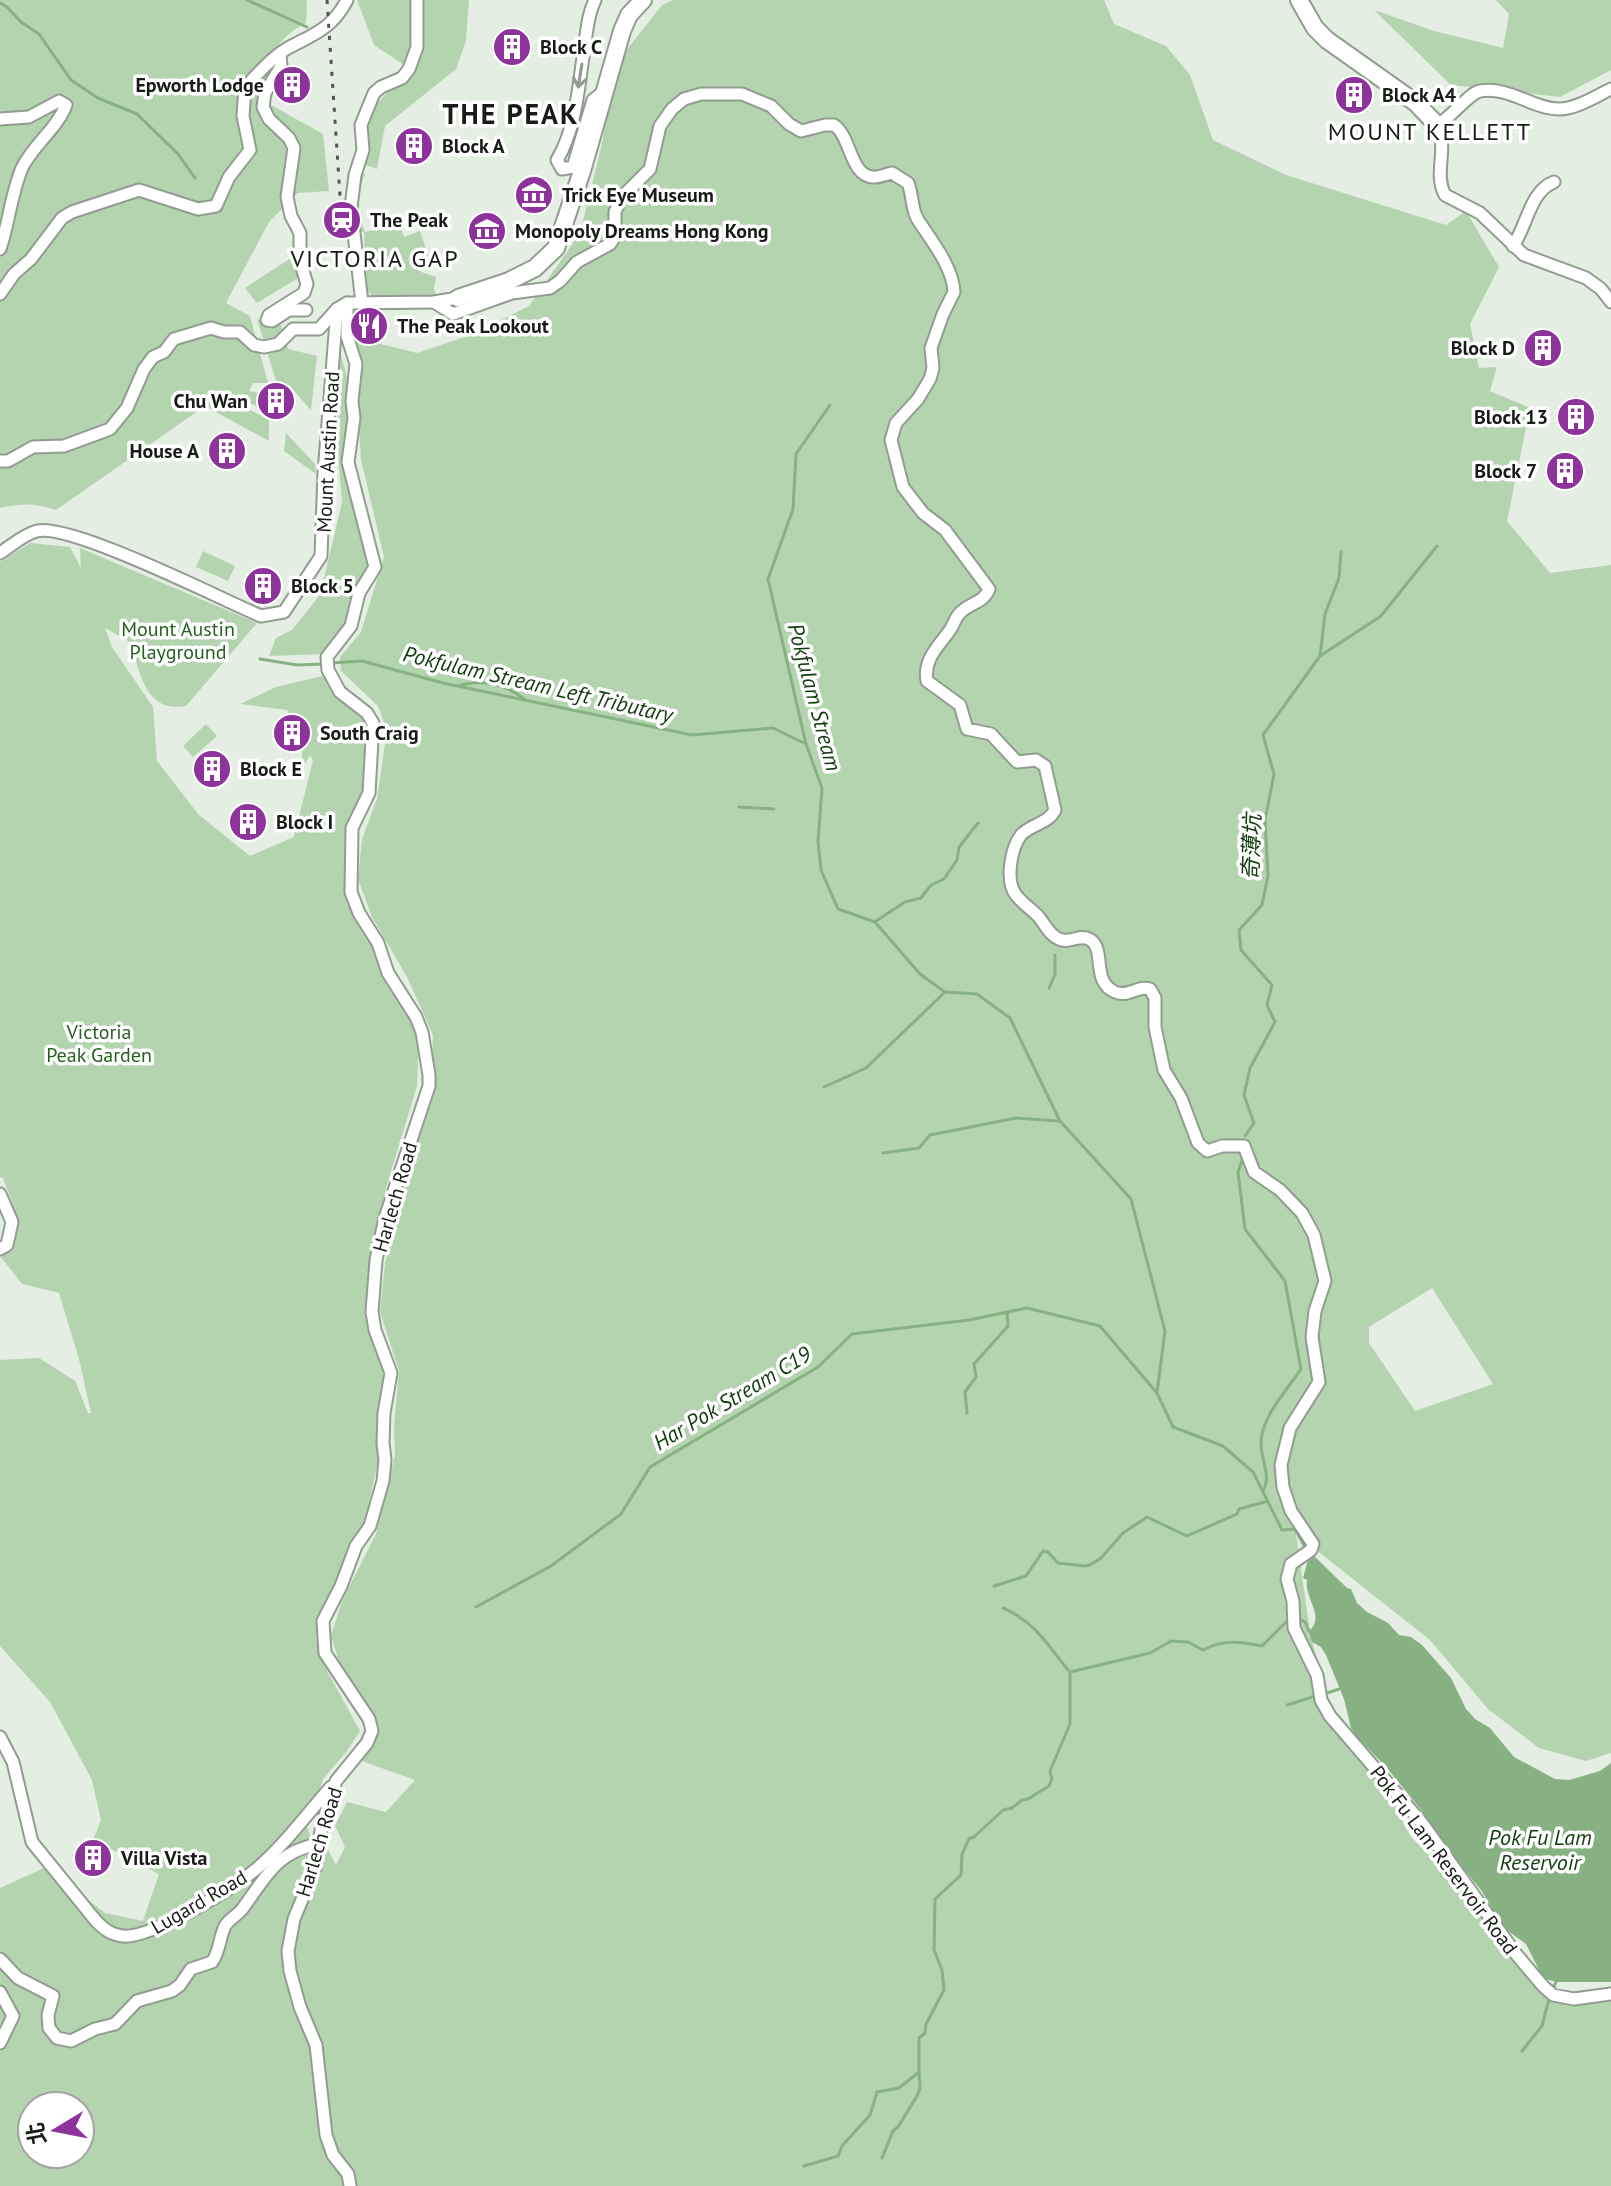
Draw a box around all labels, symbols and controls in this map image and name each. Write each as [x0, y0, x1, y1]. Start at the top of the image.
building icon: Block C [491, 26, 533, 68]
place label: Block C [540, 34, 602, 60]
one-way arrow [572, 63, 587, 89]
building icon: Epworth Lodge [271, 64, 313, 106]
place label: Epworth Lodge [135, 72, 264, 98]
building icon: Block A4 [1333, 74, 1375, 116]
place label: Block A4 [1382, 82, 1457, 108]
district label: THE PEAK [443, 95, 579, 132]
district label: MOUNT KELLETT [1328, 116, 1532, 147]
building icon: Block A [393, 125, 435, 167]
place label: Block A [442, 133, 506, 159]
museum icon: Trick Eye Museum [513, 174, 555, 216]
place label: Trick Eye Museum [562, 182, 714, 208]
station icon: The Peak [321, 199, 363, 241]
place label: The Peak [370, 207, 448, 233]
museum icon: Monopoly Dreams Hong Kong [466, 210, 508, 252]
place label: Monopoly Dreams Hong Kong [515, 218, 769, 244]
district label: VICTORIA GAP [289, 243, 460, 274]
restaurant icon: The Peak Lookout [348, 305, 390, 347]
place label: The Peak Lookout [397, 313, 549, 339]
building icon: Block D [1522, 327, 1564, 369]
place label: Block D [1451, 335, 1515, 361]
street label: Mount Austin Road [311, 371, 345, 533]
building icon: Chu Wan [255, 380, 297, 422]
place label: Chu Wan [174, 388, 248, 414]
building icon: Block 13 [1555, 396, 1597, 438]
place label: Block 13 [1474, 404, 1548, 430]
building icon: House A [206, 430, 248, 472]
place label: House A [130, 438, 200, 464]
building icon: Block 7 [1544, 450, 1586, 492]
place label: Block 7 [1474, 458, 1537, 484]
building icon: Block 5 [242, 565, 284, 607]
place label: Block 5 [291, 573, 354, 599]
park label: Mount Austin Playground [121, 616, 235, 665]
water label: Pokfulam Stream [782, 620, 848, 774]
water label: Pokfulam Stream Left Tributary [400, 639, 677, 729]
building icon: South Craig [271, 712, 313, 754]
place label: South Craig [320, 720, 419, 746]
building icon: Block E [191, 748, 233, 790]
place label: Block E [240, 756, 302, 782]
building icon: Block I [227, 801, 269, 843]
place label: Block I [276, 809, 333, 835]
water label: 奇薄坑 [1236, 811, 1266, 880]
park label: Victoria Peak Garden [46, 1019, 152, 1068]
street label: Harlech Road [367, 1139, 423, 1255]
water label: Har Pok Stream C19 [648, 1340, 817, 1456]
street label: Pok Fu Lam Reservoir Road [1364, 1760, 1524, 1960]
street label: Harlech Road [290, 1784, 348, 1900]
water label: Pok Fu Lam Reservoir [1488, 1823, 1592, 1876]
building icon: Villa Vista [72, 1837, 114, 1879]
place label: Villa Vista [120, 1845, 207, 1871]
street label: Lugard Road [146, 1864, 252, 1940]
north arrow [16, 2090, 96, 2170]
text: 北 [21, 2120, 52, 2147]

